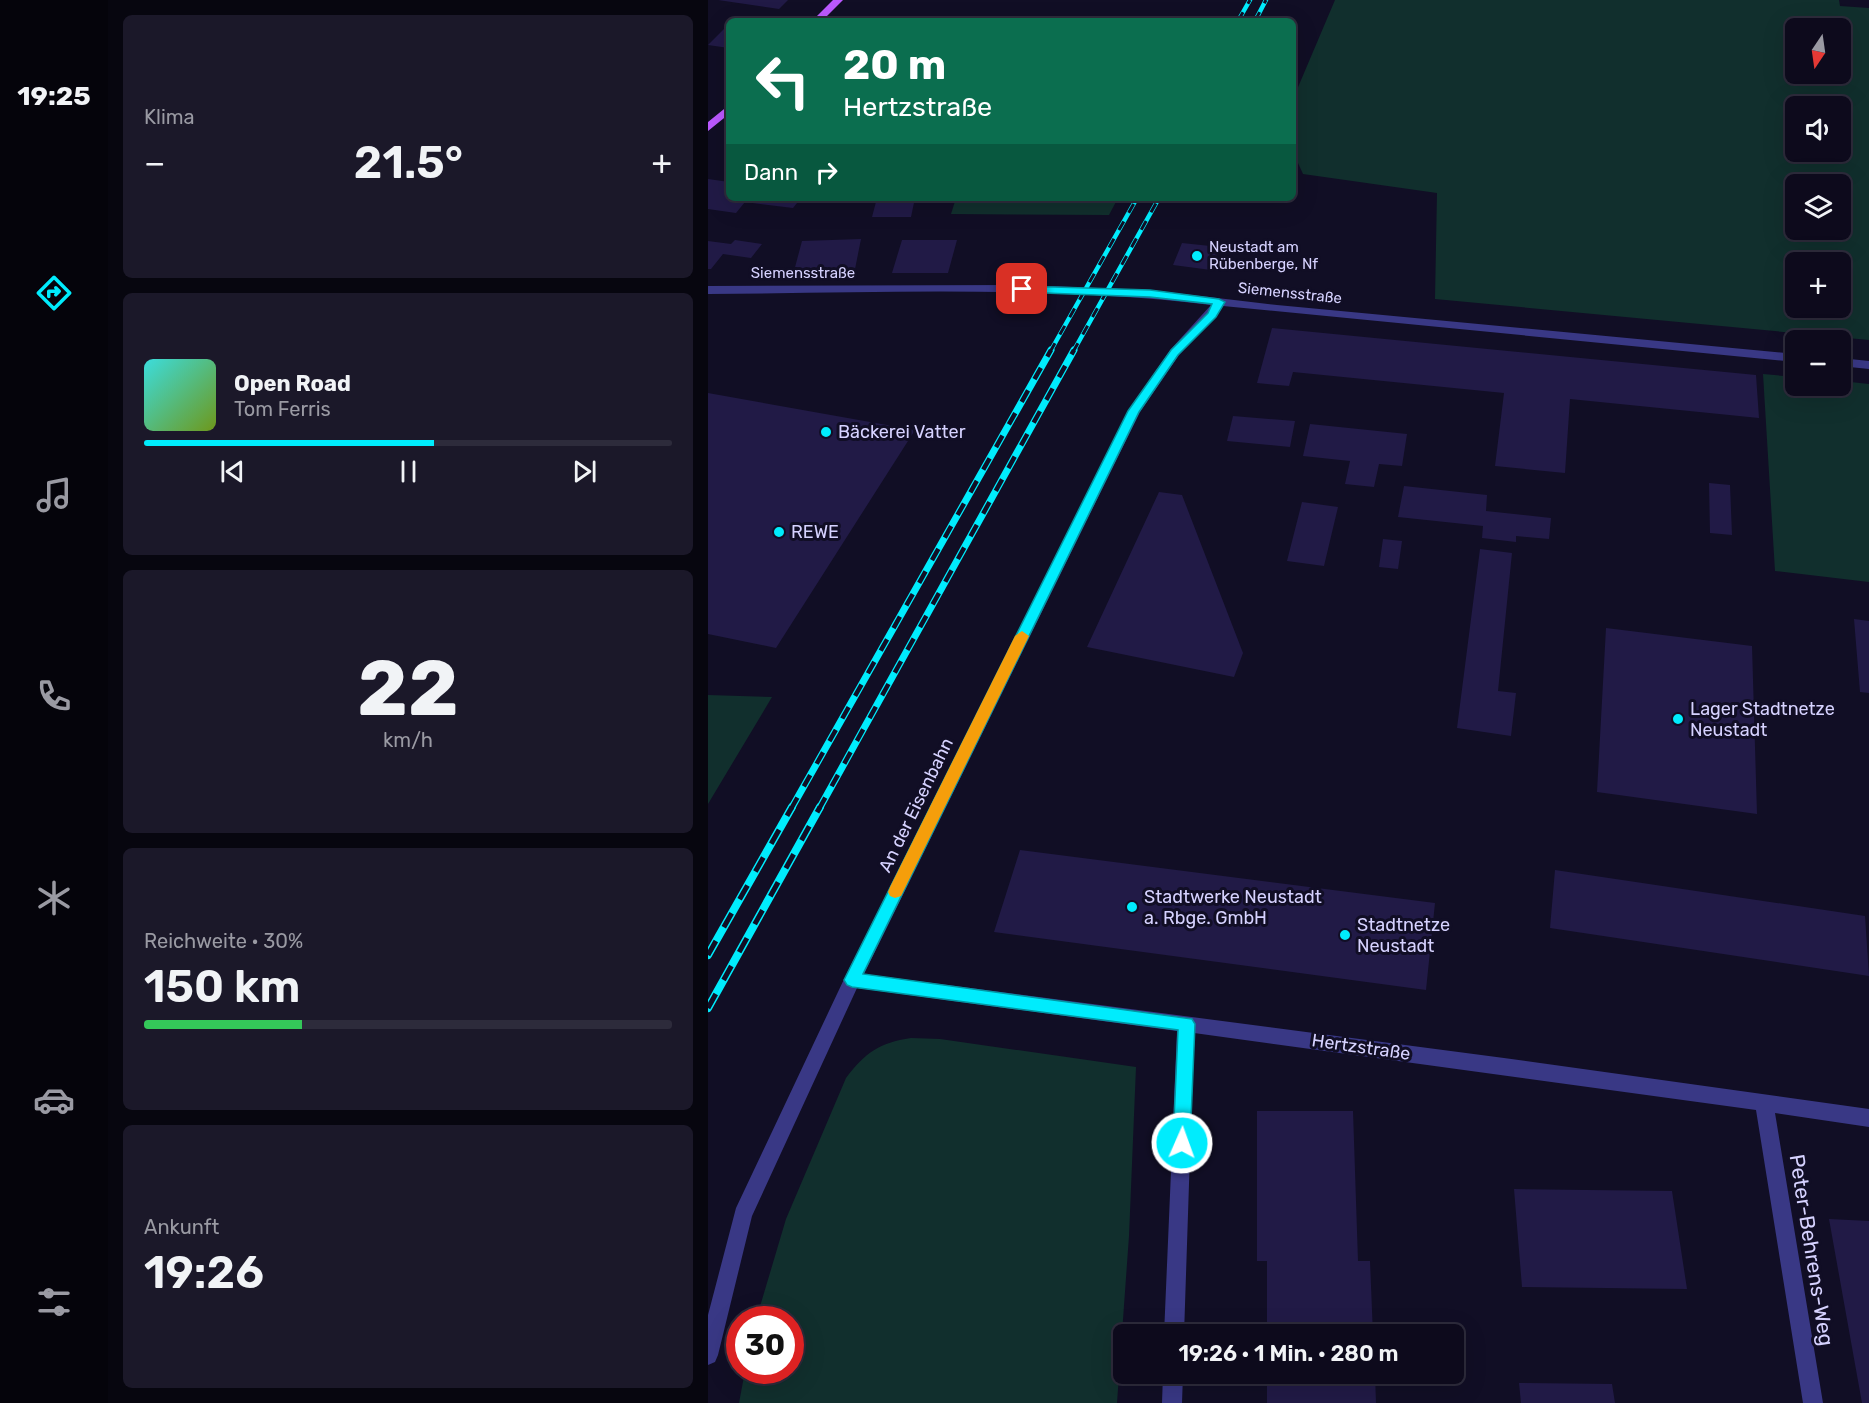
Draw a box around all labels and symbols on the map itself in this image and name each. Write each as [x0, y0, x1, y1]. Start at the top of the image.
north arrow [1785, 18, 1851, 84]
place label: Neustadt am Rübenberge, Nf [1209, 238, 1318, 273]
marker: Neustadt am Rübenberge, Nf [1190, 249, 1204, 263]
pin [996, 263, 1047, 314]
street label: Siemensstraße [751, 264, 855, 282]
street label: Siemensstraße [1237, 279, 1343, 307]
place label: Bäckerei Vatter [838, 421, 966, 443]
marker: Bäckerei Vatter [819, 425, 833, 439]
place label: REWE [791, 521, 839, 543]
marker: REWE [772, 525, 786, 539]
place label: Lager Stadtnetze Neustadt [1690, 698, 1835, 741]
marker: Lager Stadtnetze Neustadt [1671, 712, 1685, 726]
street label: An der Eisenbahn [874, 734, 958, 876]
place label: Stadtwerke Neustadt a. Rbge. GmbH [1144, 886, 1322, 929]
marker: Stadtwerke Neustadt a. Rbge. GmbH [1125, 900, 1139, 914]
place label: Stadtnetze Neustadt [1357, 914, 1450, 957]
marker: Stadtnetze Neustadt [1338, 928, 1352, 942]
street label: Hertzstraße [1310, 1029, 1412, 1065]
position arrow [1150, 1111, 1214, 1175]
street label: Peter-Behrens-Weg [1784, 1152, 1840, 1348]
speed limit sign: 30 [726, 1306, 804, 1384]

